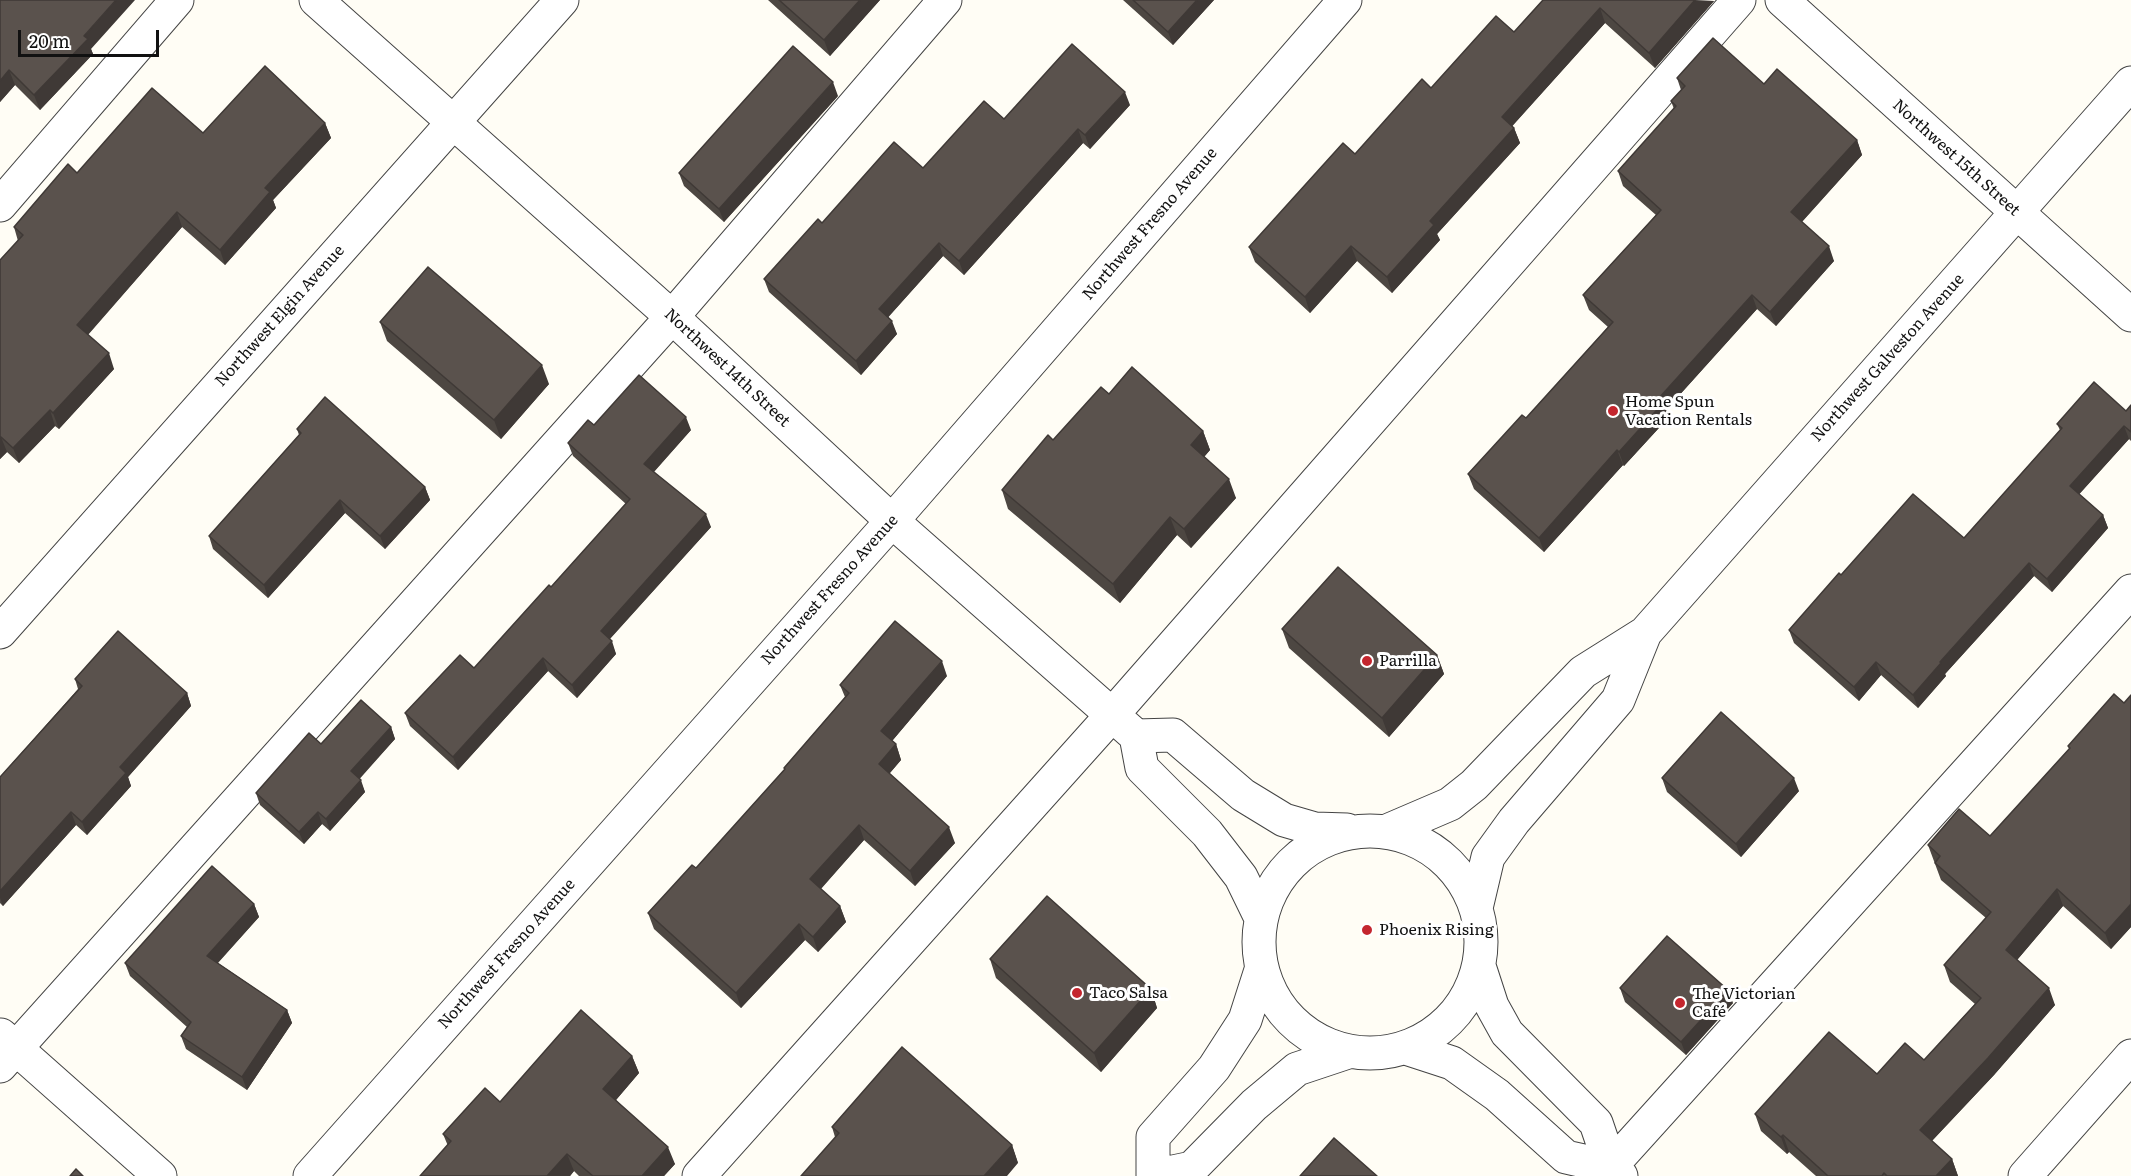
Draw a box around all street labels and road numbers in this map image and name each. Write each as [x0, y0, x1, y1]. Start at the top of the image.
street label: Northwest 15th Street [1888, 96, 2024, 220]
street label: Northwest Fresno Avenue [1079, 144, 1221, 304]
street label: Northwest Elgin Avenue [211, 241, 349, 391]
street label: Northwest Galveston Avenue [1807, 270, 1969, 446]
street label: Northwest 14th Street [660, 305, 794, 431]
street label: Northwest Fresno Avenue [757, 511, 903, 669]
street label: Northwest Fresno Avenue [434, 875, 580, 1033]

